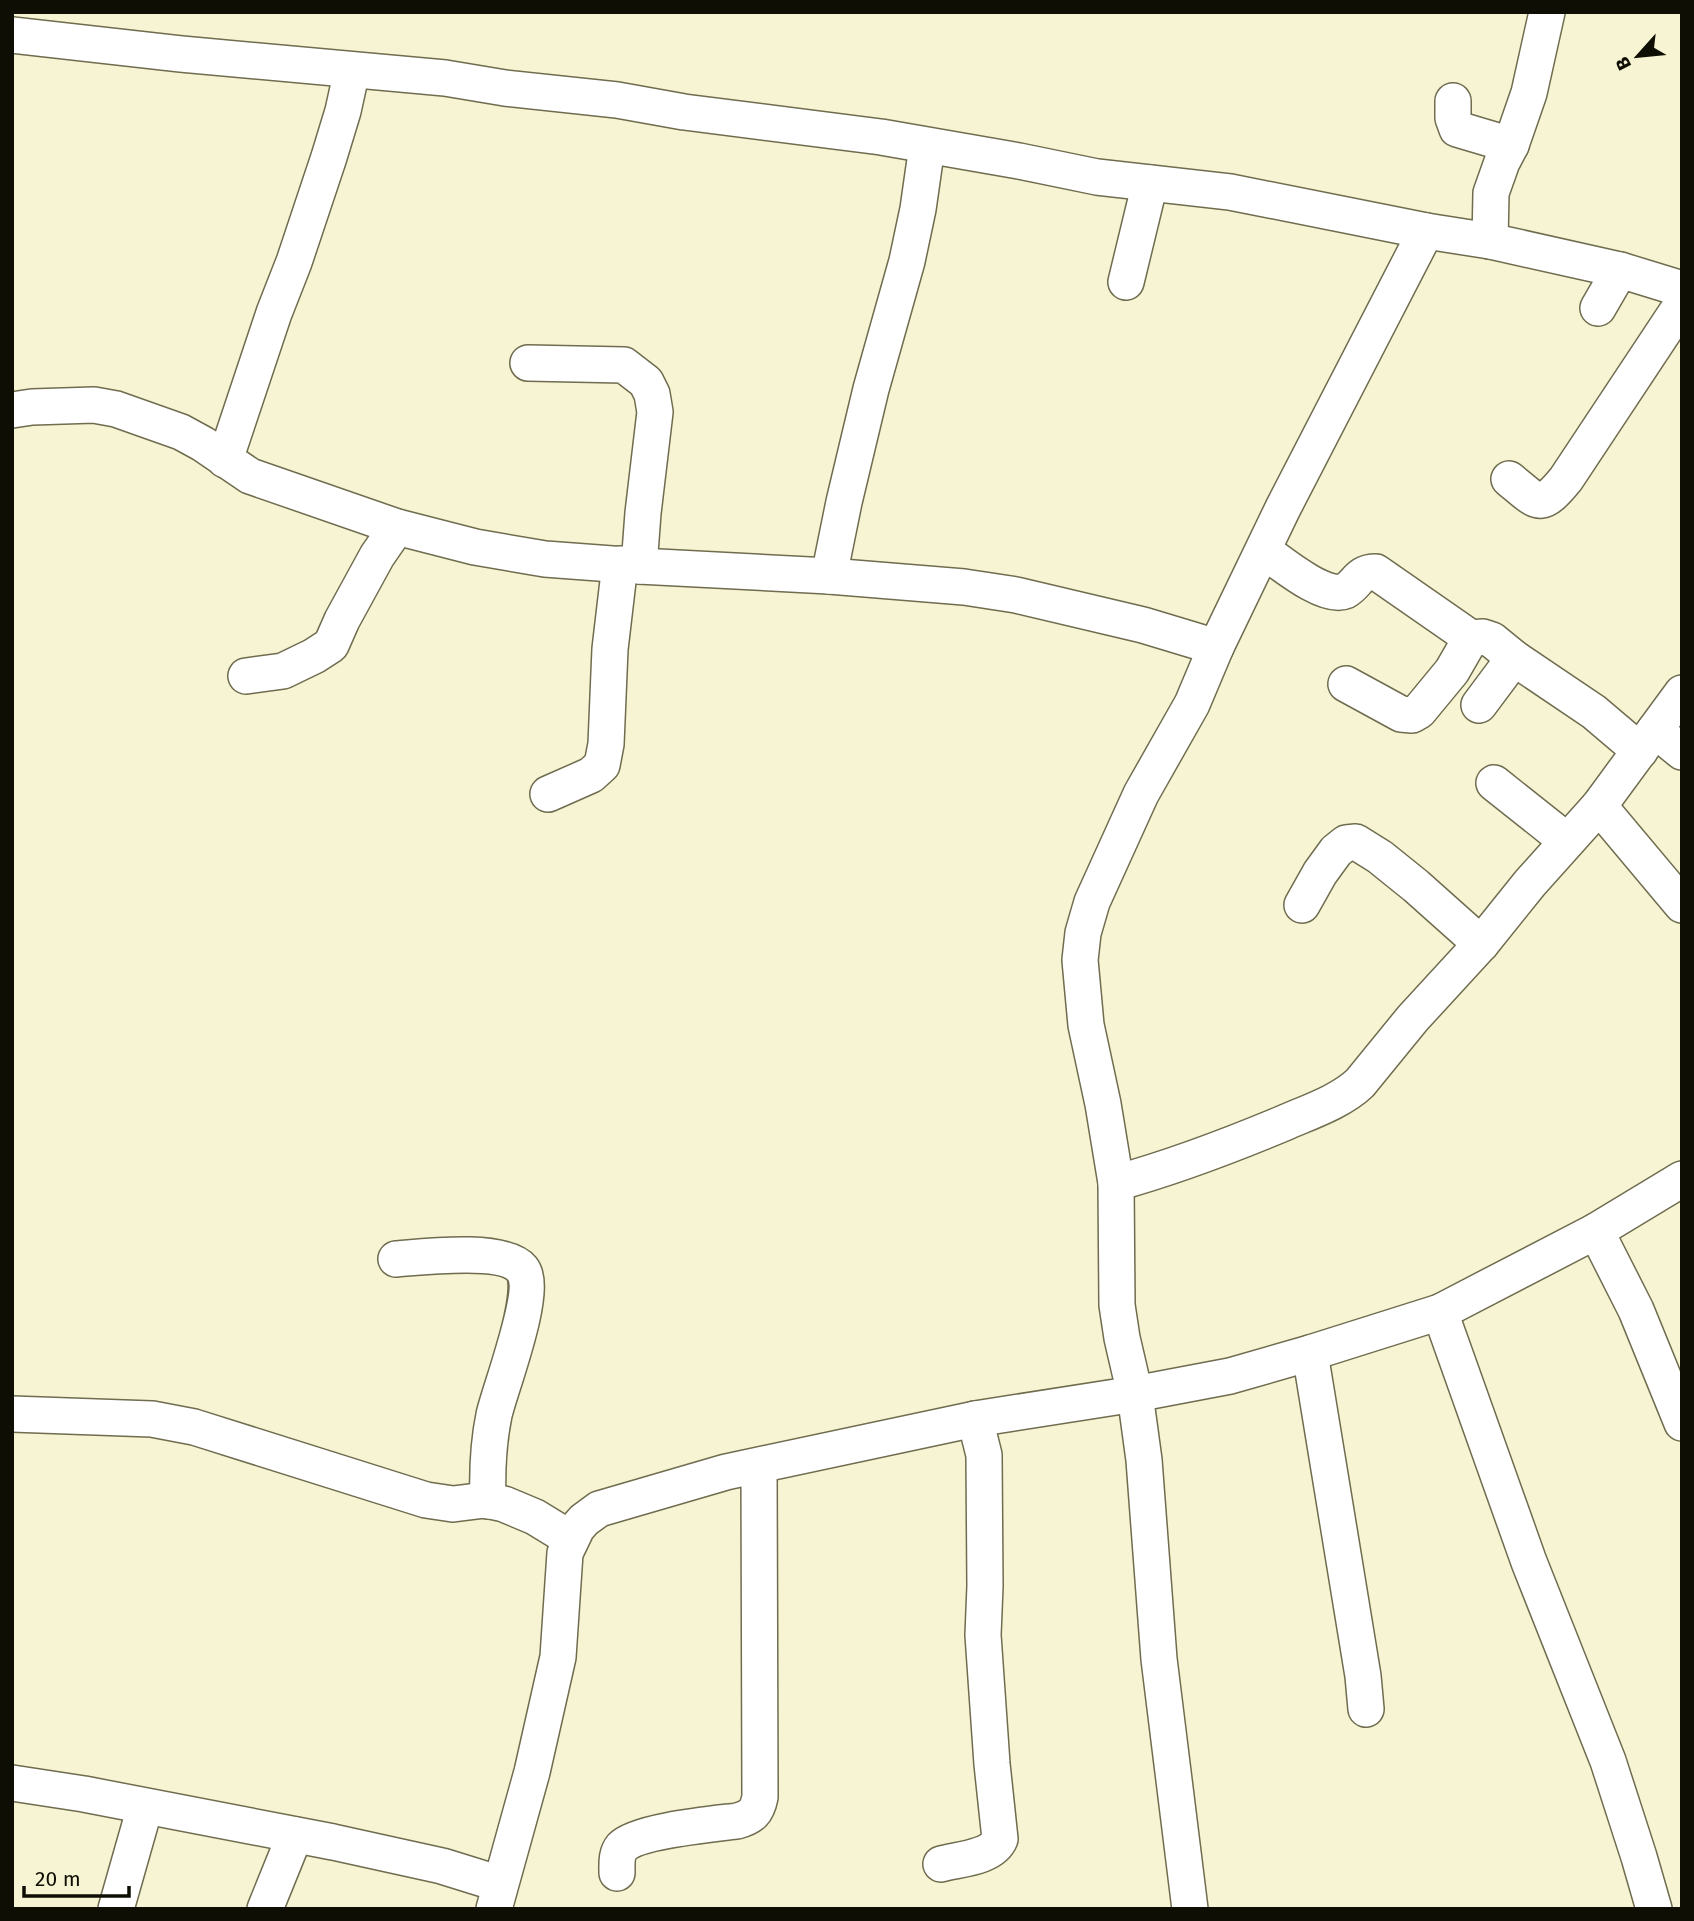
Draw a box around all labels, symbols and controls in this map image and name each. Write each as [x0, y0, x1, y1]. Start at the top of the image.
north arrow [1603, 21, 1673, 91]
text: B [1610, 53, 1636, 74]
scale bar [24, 1854, 130, 1898]
text: 20 m [35, 1866, 81, 1892]

